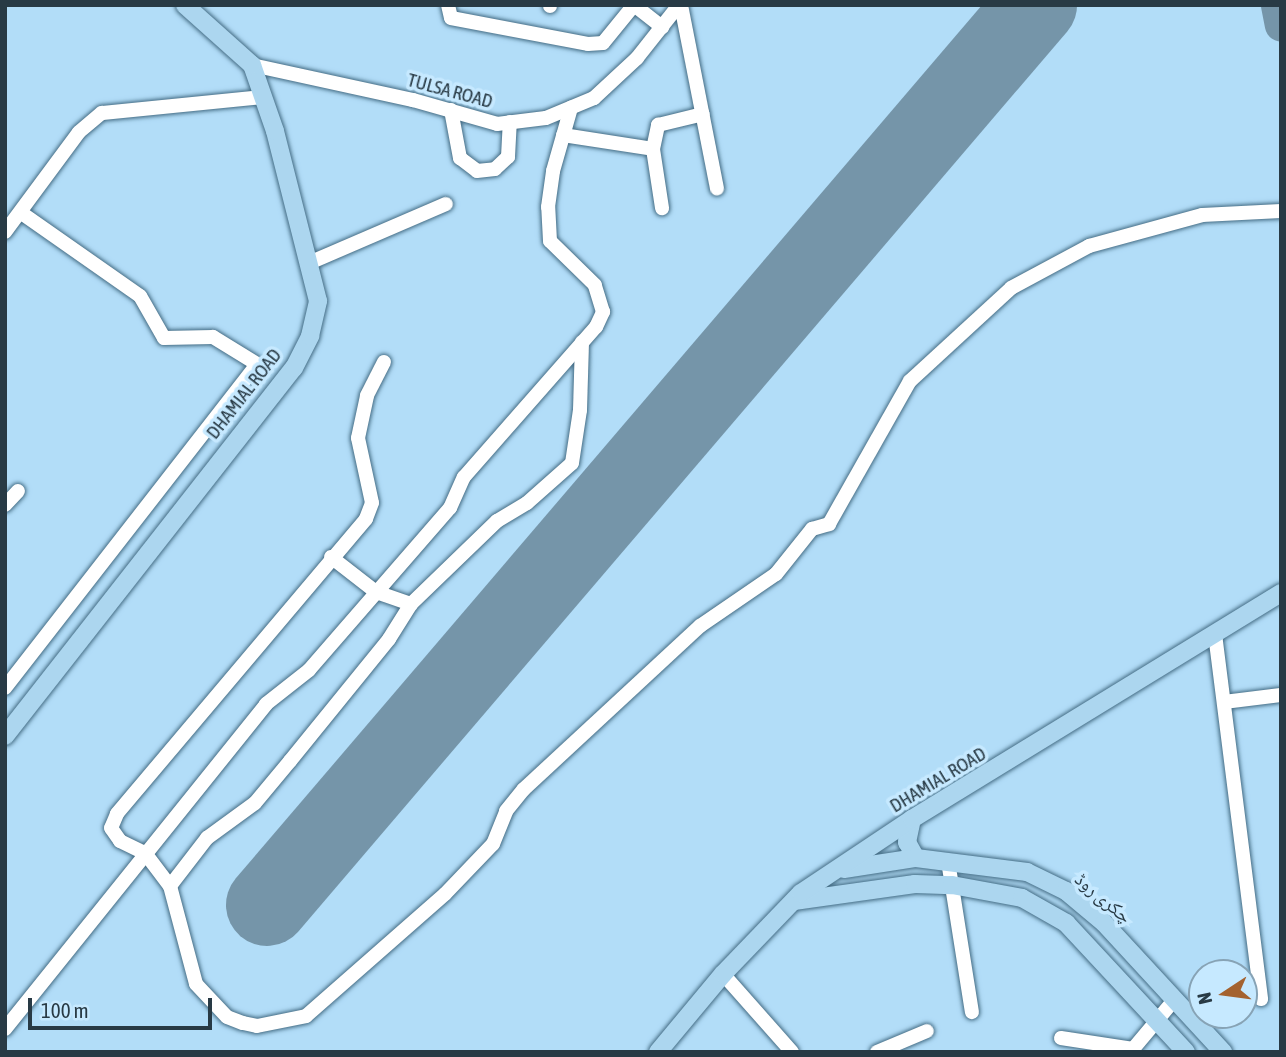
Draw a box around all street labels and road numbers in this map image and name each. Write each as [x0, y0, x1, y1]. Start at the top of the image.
street label: TULSA ROAD [405, 69, 495, 113]
street label: DHAMIAL ROAD [202, 344, 286, 444]
street label: DHAMIAL ROAD [886, 742, 990, 818]
street label: چکری روڈ [1070, 868, 1136, 928]

